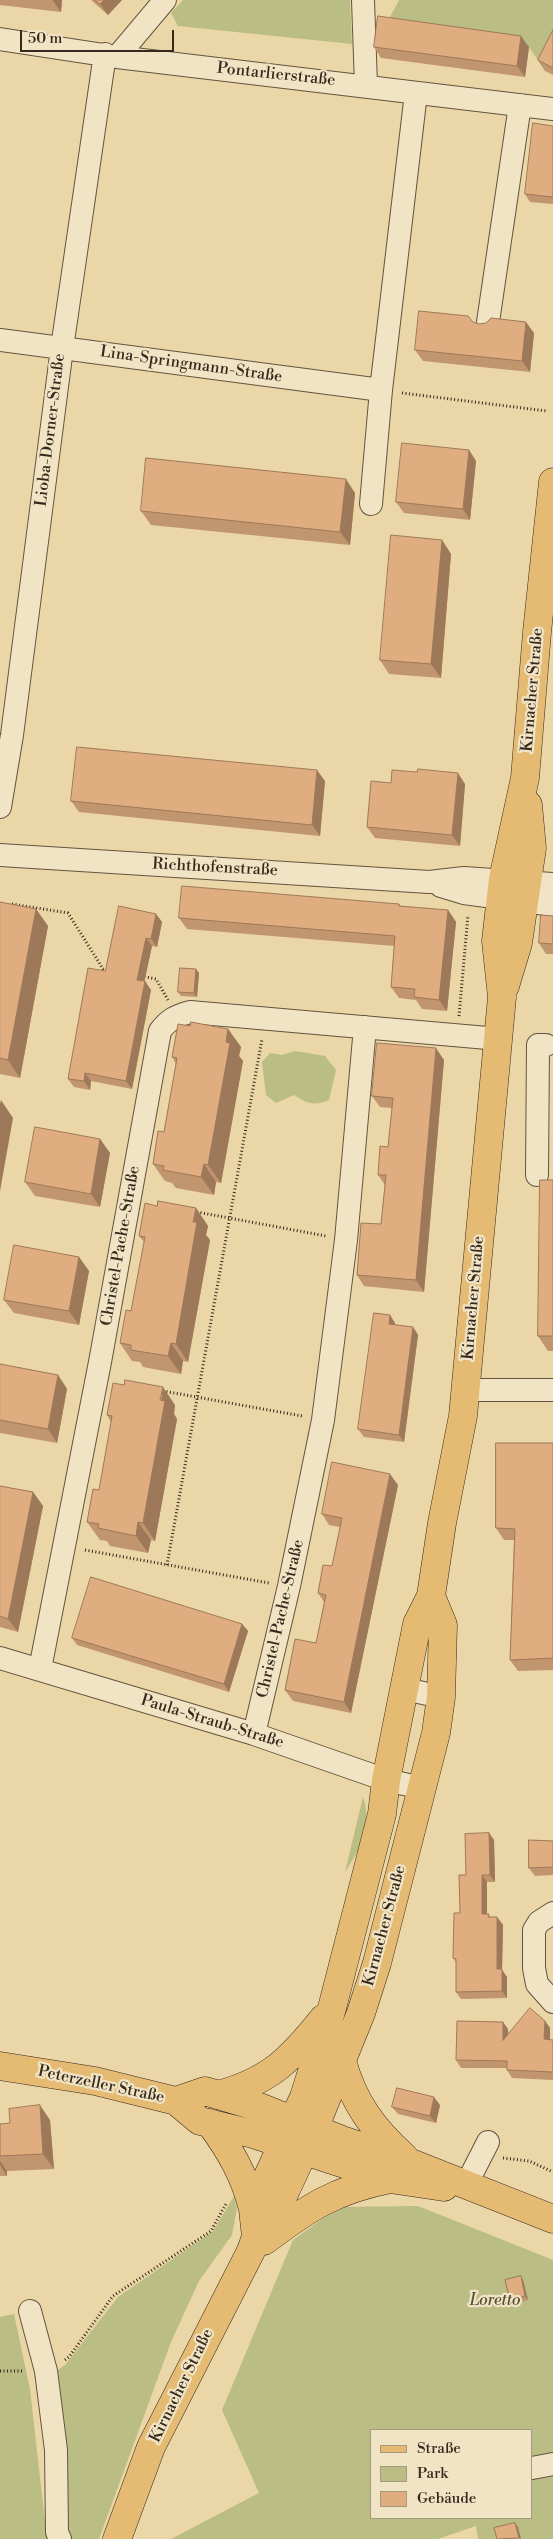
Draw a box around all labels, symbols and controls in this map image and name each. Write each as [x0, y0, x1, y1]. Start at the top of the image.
scale bar [22, 20, 176, 52]
text: 50 m [28, 29, 62, 48]
street label: Pontarlierstraße [216, 59, 336, 91]
street label: Lina-Springmann-Straße [99, 343, 283, 387]
street label: Lioba-Dorner-Straße [32, 352, 70, 508]
street label: Kirnacher Straße [518, 627, 548, 753]
street label: Richthofenstraße [152, 855, 278, 881]
street label: Christel-Pache-Straße [97, 1164, 145, 1328]
street label: Kirnacher Straße [459, 1235, 489, 1361]
street label: Christel-Pache-Straße [253, 1538, 309, 1700]
street label: Paula-Straub-Straße [138, 1691, 286, 1753]
street label: Kirnacher Straße [360, 1863, 410, 1989]
street label: Peterzeller Straße [36, 2062, 166, 2108]
park label: Loretto [470, 2291, 520, 2311]
street label: Kirnacher Straße [146, 2326, 218, 2446]
legend [370, 2429, 533, 2519]
text: Straße [417, 2439, 461, 2458]
text: Park [417, 2464, 448, 2483]
text: Gebäude [417, 2489, 476, 2508]

